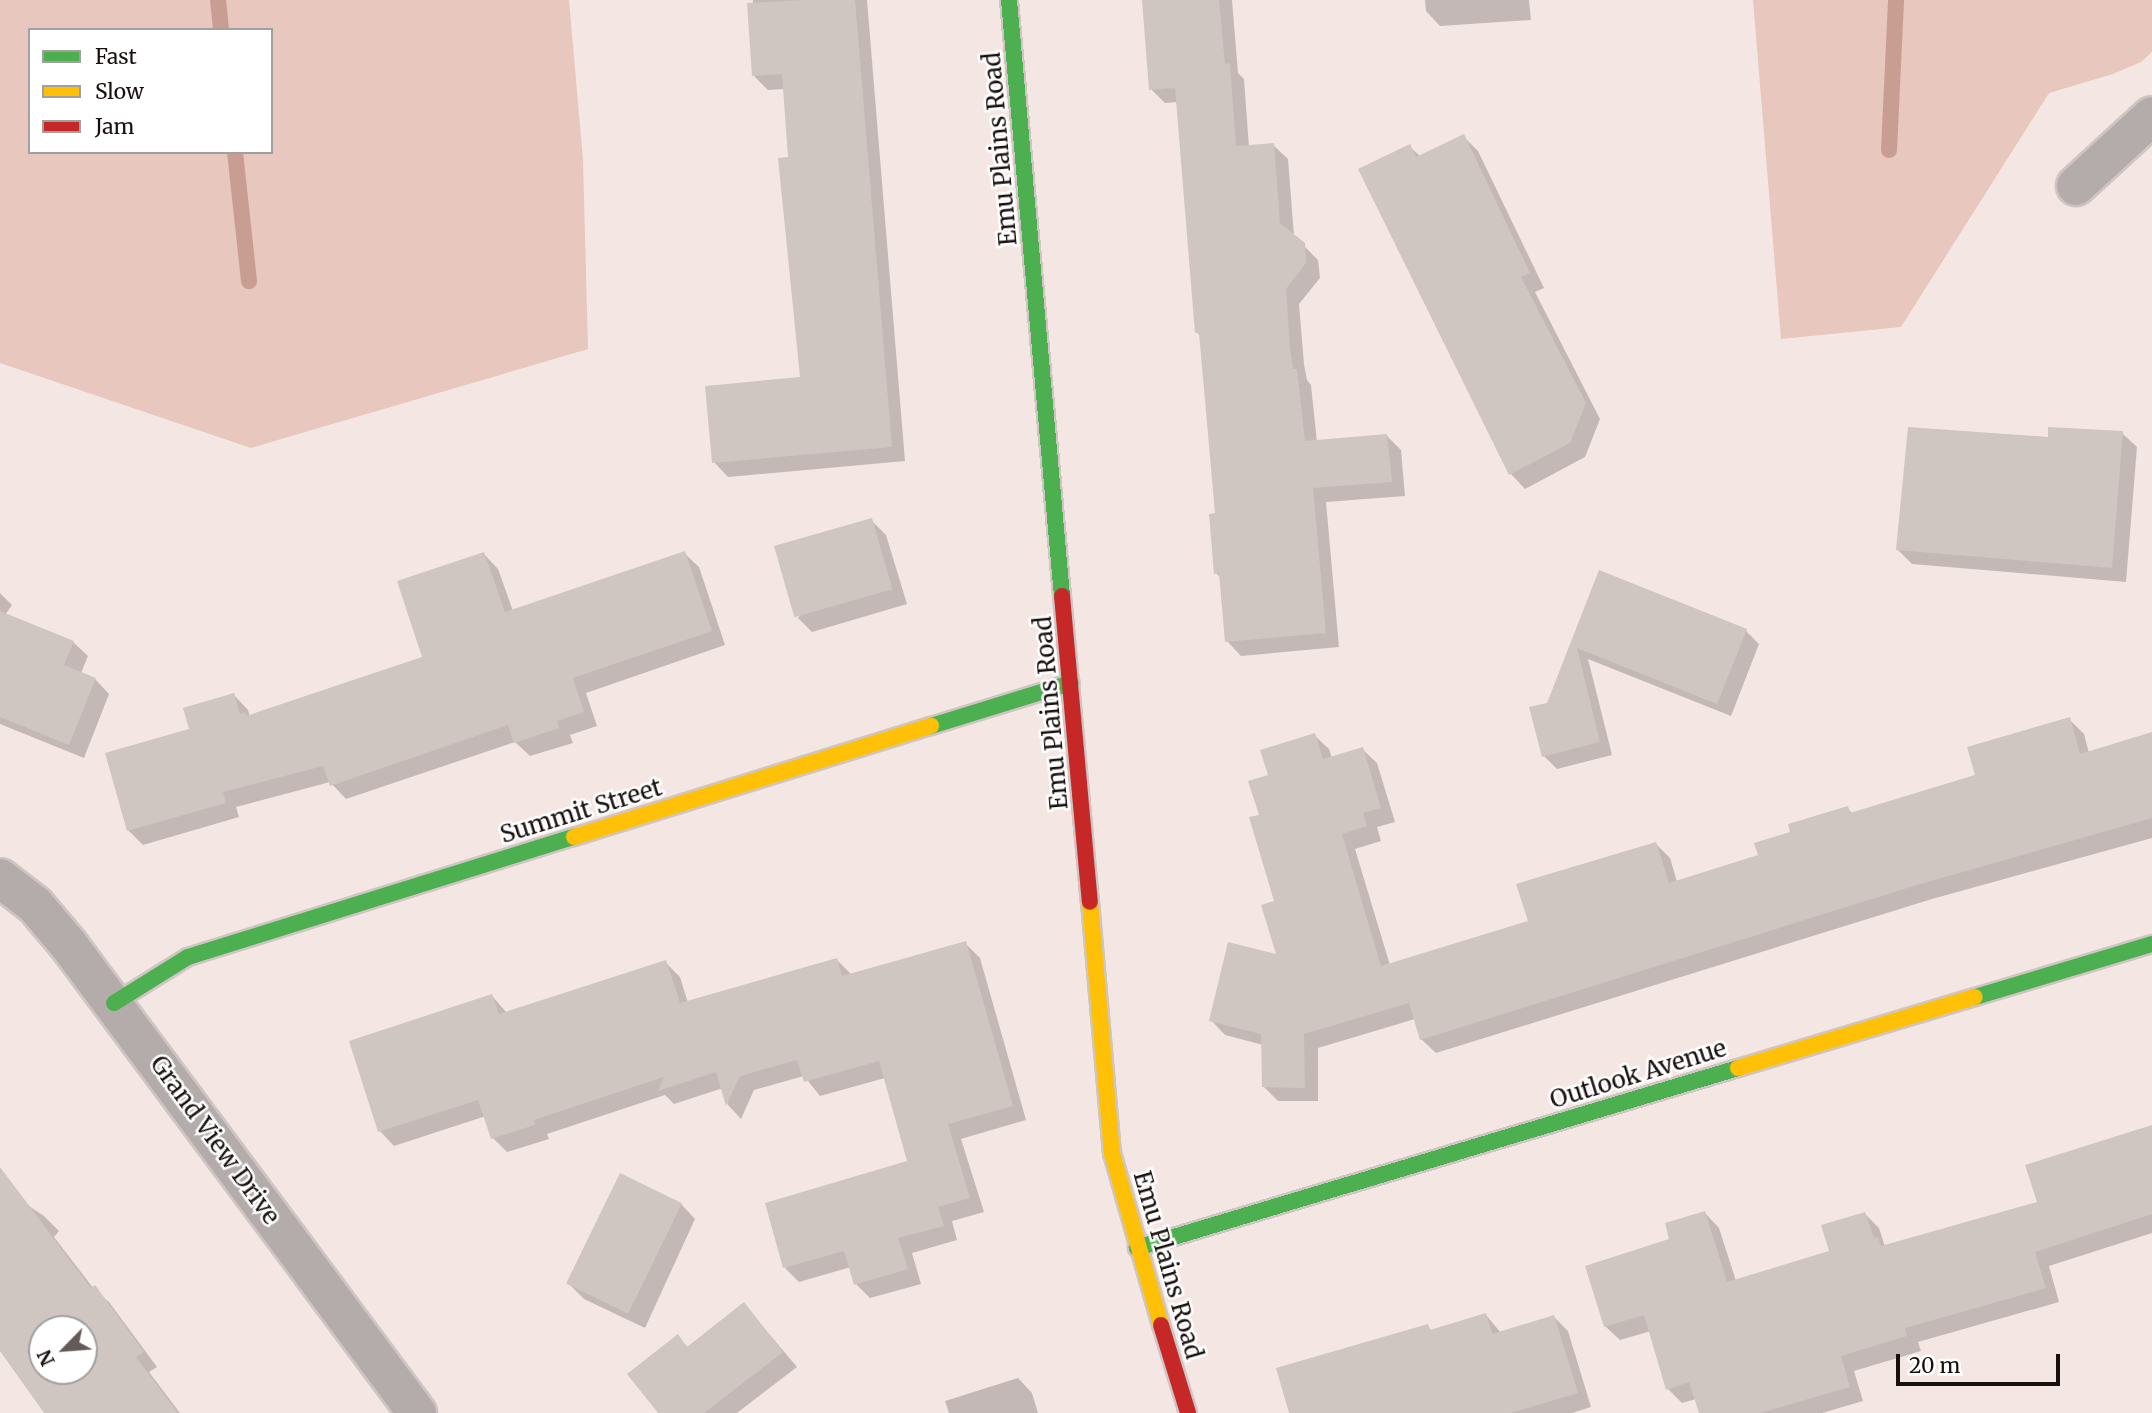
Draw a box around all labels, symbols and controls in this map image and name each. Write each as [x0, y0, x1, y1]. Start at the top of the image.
legend [28, 28, 273, 154]
text: Fast [95, 43, 137, 70]
street label: Emu Plains Road [977, 51, 1023, 247]
text: Slow [95, 78, 144, 105]
text: Jam [95, 113, 134, 140]
street label: Emu Plains Road [1028, 615, 1074, 811]
street label: Summit Street [497, 773, 665, 849]
street label: Outlook Avenue [1546, 1034, 1730, 1114]
street label: Grand View Drive [144, 1050, 286, 1230]
street label: Emu Plains Road [1127, 1168, 1209, 1362]
north arrow [28, 1315, 98, 1385]
scale bar [1900, 1340, 2064, 1384]
text: N [32, 1346, 60, 1370]
text: 20 m [1909, 1352, 1960, 1379]

